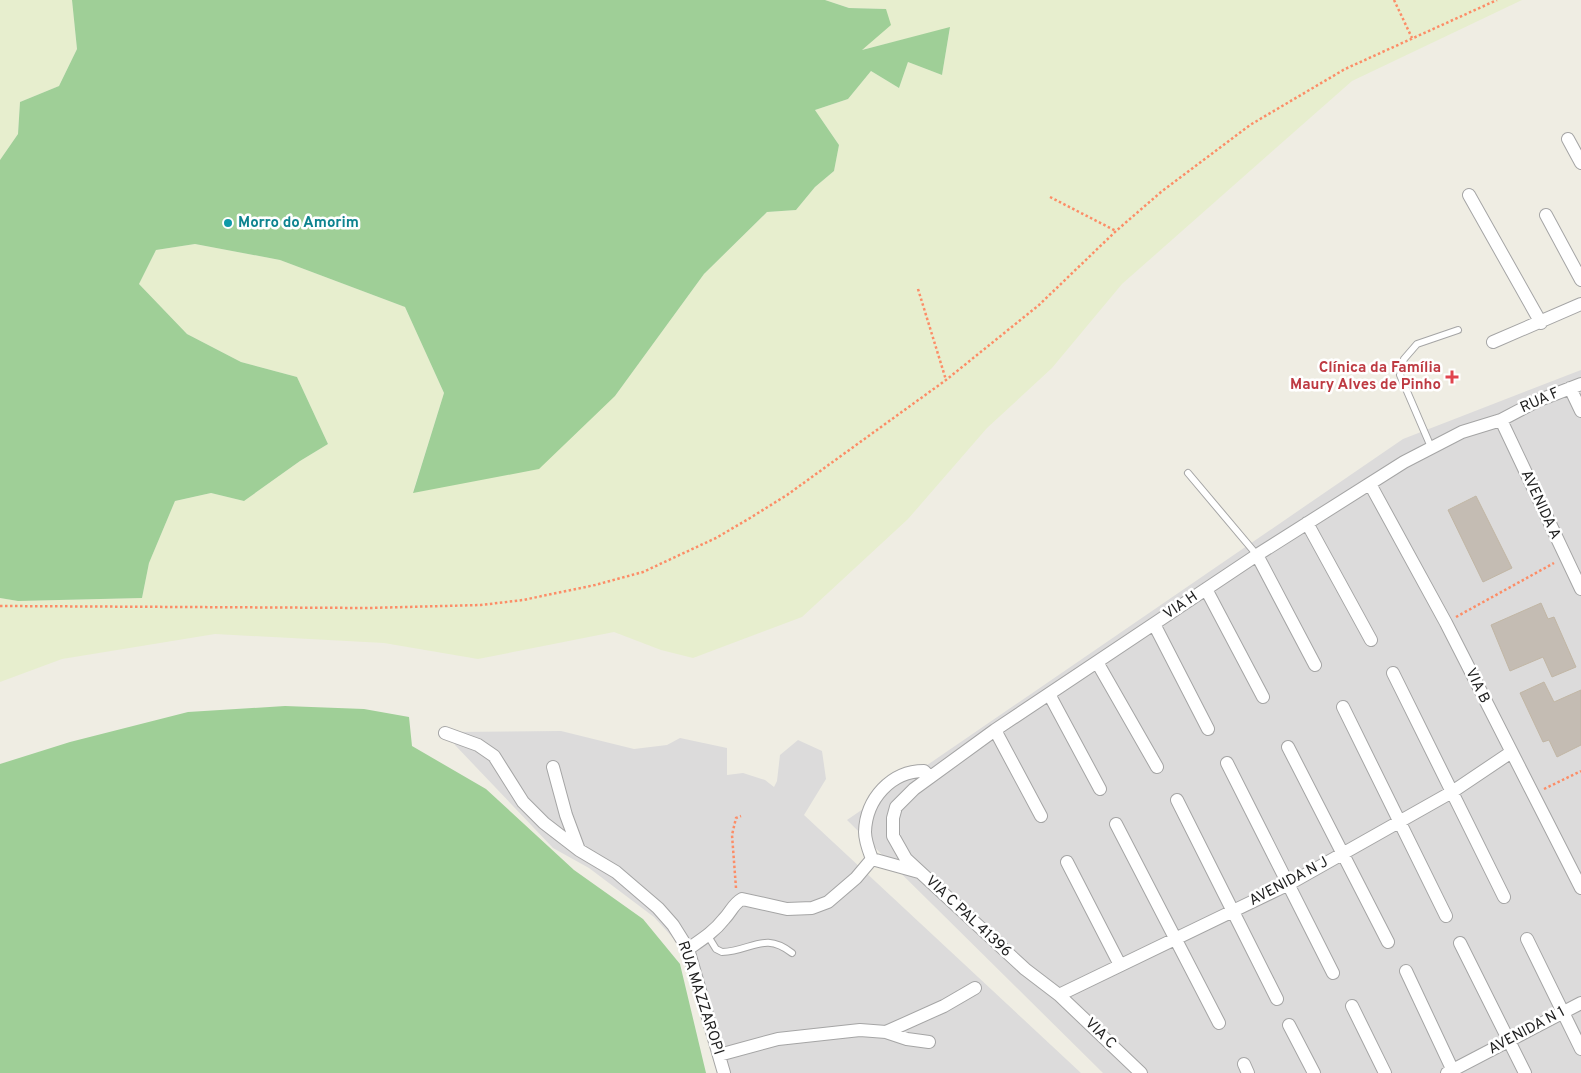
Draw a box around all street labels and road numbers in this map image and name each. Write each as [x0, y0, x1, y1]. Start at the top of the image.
street label: RUA F [1517, 384, 1563, 418]
street label: AVENIDA A [1516, 467, 1564, 543]
street label: VIA H [1160, 588, 1202, 624]
street label: VIA B [1460, 665, 1494, 707]
street label: AVENIDA N J [1246, 853, 1332, 911]
street label: VIA C PAL 41396 [921, 872, 1015, 962]
street label: RUA MAZZAROPI [673, 939, 727, 1057]
street label: AVENIDA N 1 [1485, 1003, 1569, 1059]
street label: VIA C [1080, 1014, 1120, 1054]

